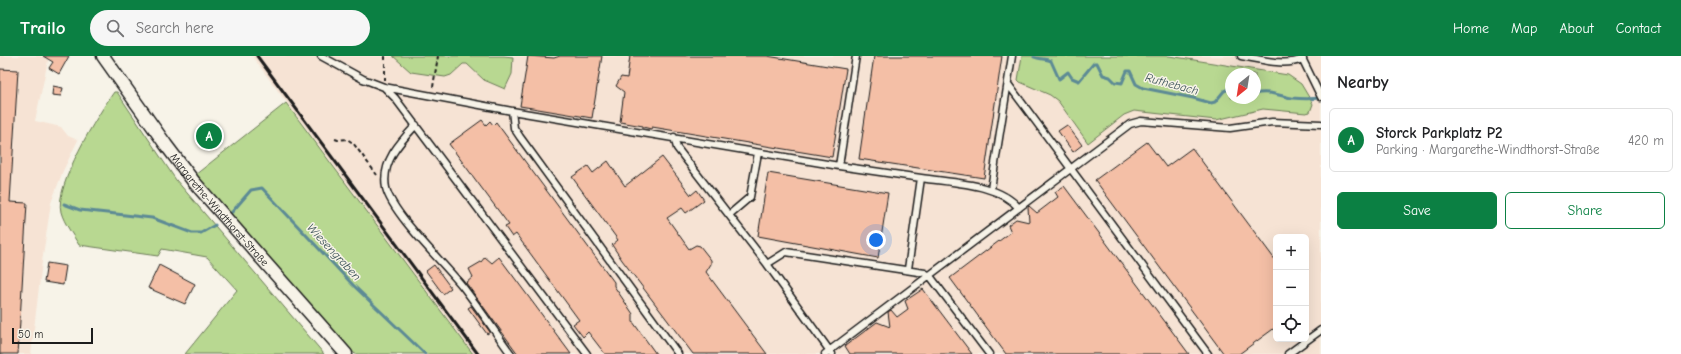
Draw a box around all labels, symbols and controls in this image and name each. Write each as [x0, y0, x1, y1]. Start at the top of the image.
search box [90, 10, 370, 46]
text: Trailo [20, 17, 66, 39]
icon: search [104, 17, 126, 39]
text: Search here [136, 19, 214, 37]
text: Home [1453, 20, 1489, 37]
text: Map [1511, 20, 1537, 37]
text: About [1559, 20, 1594, 37]
text: Contact [1616, 20, 1661, 37]
north arrow [1225, 68, 1261, 104]
water label: Ruthebach [1144, 70, 1200, 98]
text: Nearby [1337, 73, 1388, 92]
pin: A [196, 121, 222, 151]
text: Storck Parkplatz P2 [1376, 124, 1503, 142]
text: A [1347, 133, 1355, 148]
text: 420 m [1628, 133, 1664, 148]
text: Parking · Margarethe-Windthorst-Straße [1376, 142, 1600, 157]
street label: Margarethe-Windthorst-Straße [167, 151, 272, 269]
button: Save [1337, 192, 1497, 229]
button: Share [1505, 192, 1665, 229]
water label: Wiesengraben [304, 221, 364, 284]
your location [866, 230, 886, 250]
map controls [1273, 234, 1309, 342]
button: + [1273, 234, 1309, 270]
button: − [1273, 270, 1309, 306]
button: locate [1273, 306, 1309, 342]
scale bar [12, 326, 93, 345]
text: 50 m [18, 328, 43, 341]

